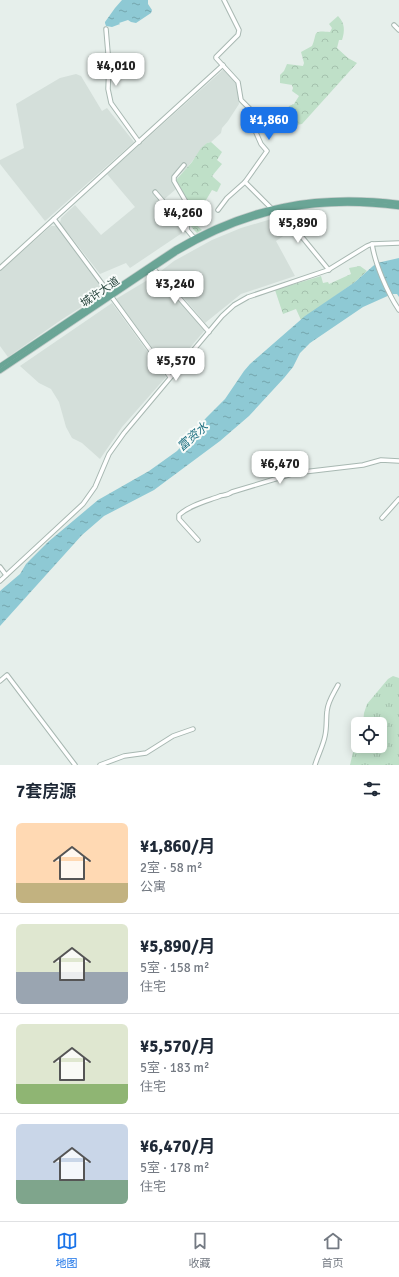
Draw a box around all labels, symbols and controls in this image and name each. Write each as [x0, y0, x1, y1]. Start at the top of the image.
pin: ¥4,010 [83, 53, 149, 87]
text: ¥4,010 [97, 58, 135, 74]
pin: ¥1,860 [236, 107, 302, 141]
text: ¥1,860 [250, 112, 288, 128]
pin: ¥4,260 [150, 200, 216, 234]
text: ¥4,260 [164, 205, 202, 221]
pin: ¥5,890 [265, 210, 331, 244]
text: ¥5,890 [279, 215, 317, 231]
pin: ¥3,240 [142, 271, 208, 305]
street label: 城许大道 [78, 274, 122, 310]
text: ¥3,240 [156, 276, 194, 292]
pin: ¥5,570 [143, 348, 209, 382]
text: ¥5,570 [157, 353, 195, 369]
water label: 富资水 [174, 419, 212, 454]
pin: ¥6,470 [247, 451, 313, 485]
text: ¥6,470 [261, 456, 299, 472]
map controls [351, 717, 387, 753]
button: locate [351, 717, 387, 753]
icon: filters [361, 778, 383, 800]
text: 7套房源 [16, 781, 76, 802]
text: ¥1,860/月 [140, 836, 216, 857]
icon: home [48, 839, 96, 887]
text: 2室 · 58 m² [140, 860, 202, 876]
text: 公寓 [140, 879, 166, 895]
text: ¥5,890/月 [140, 936, 216, 957]
icon: home [48, 940, 96, 988]
text: 5室 · 158 m² [140, 960, 209, 976]
text: 住宅 [140, 979, 166, 995]
text: ¥5,570/月 [140, 1036, 216, 1057]
icon: home [48, 1040, 96, 1088]
text: 5室 · 183 m² [140, 1060, 209, 1076]
text: 住宅 [140, 1079, 166, 1095]
text: ¥6,470/月 [140, 1136, 216, 1157]
icon: home [48, 1140, 96, 1188]
text: 5室 · 178 m² [140, 1160, 209, 1176]
text: 住宅 [140, 1179, 166, 1195]
tab: 地图 [56, 1230, 78, 1270]
tab: 收藏 [189, 1230, 211, 1270]
tab: 首页 [322, 1230, 344, 1270]

